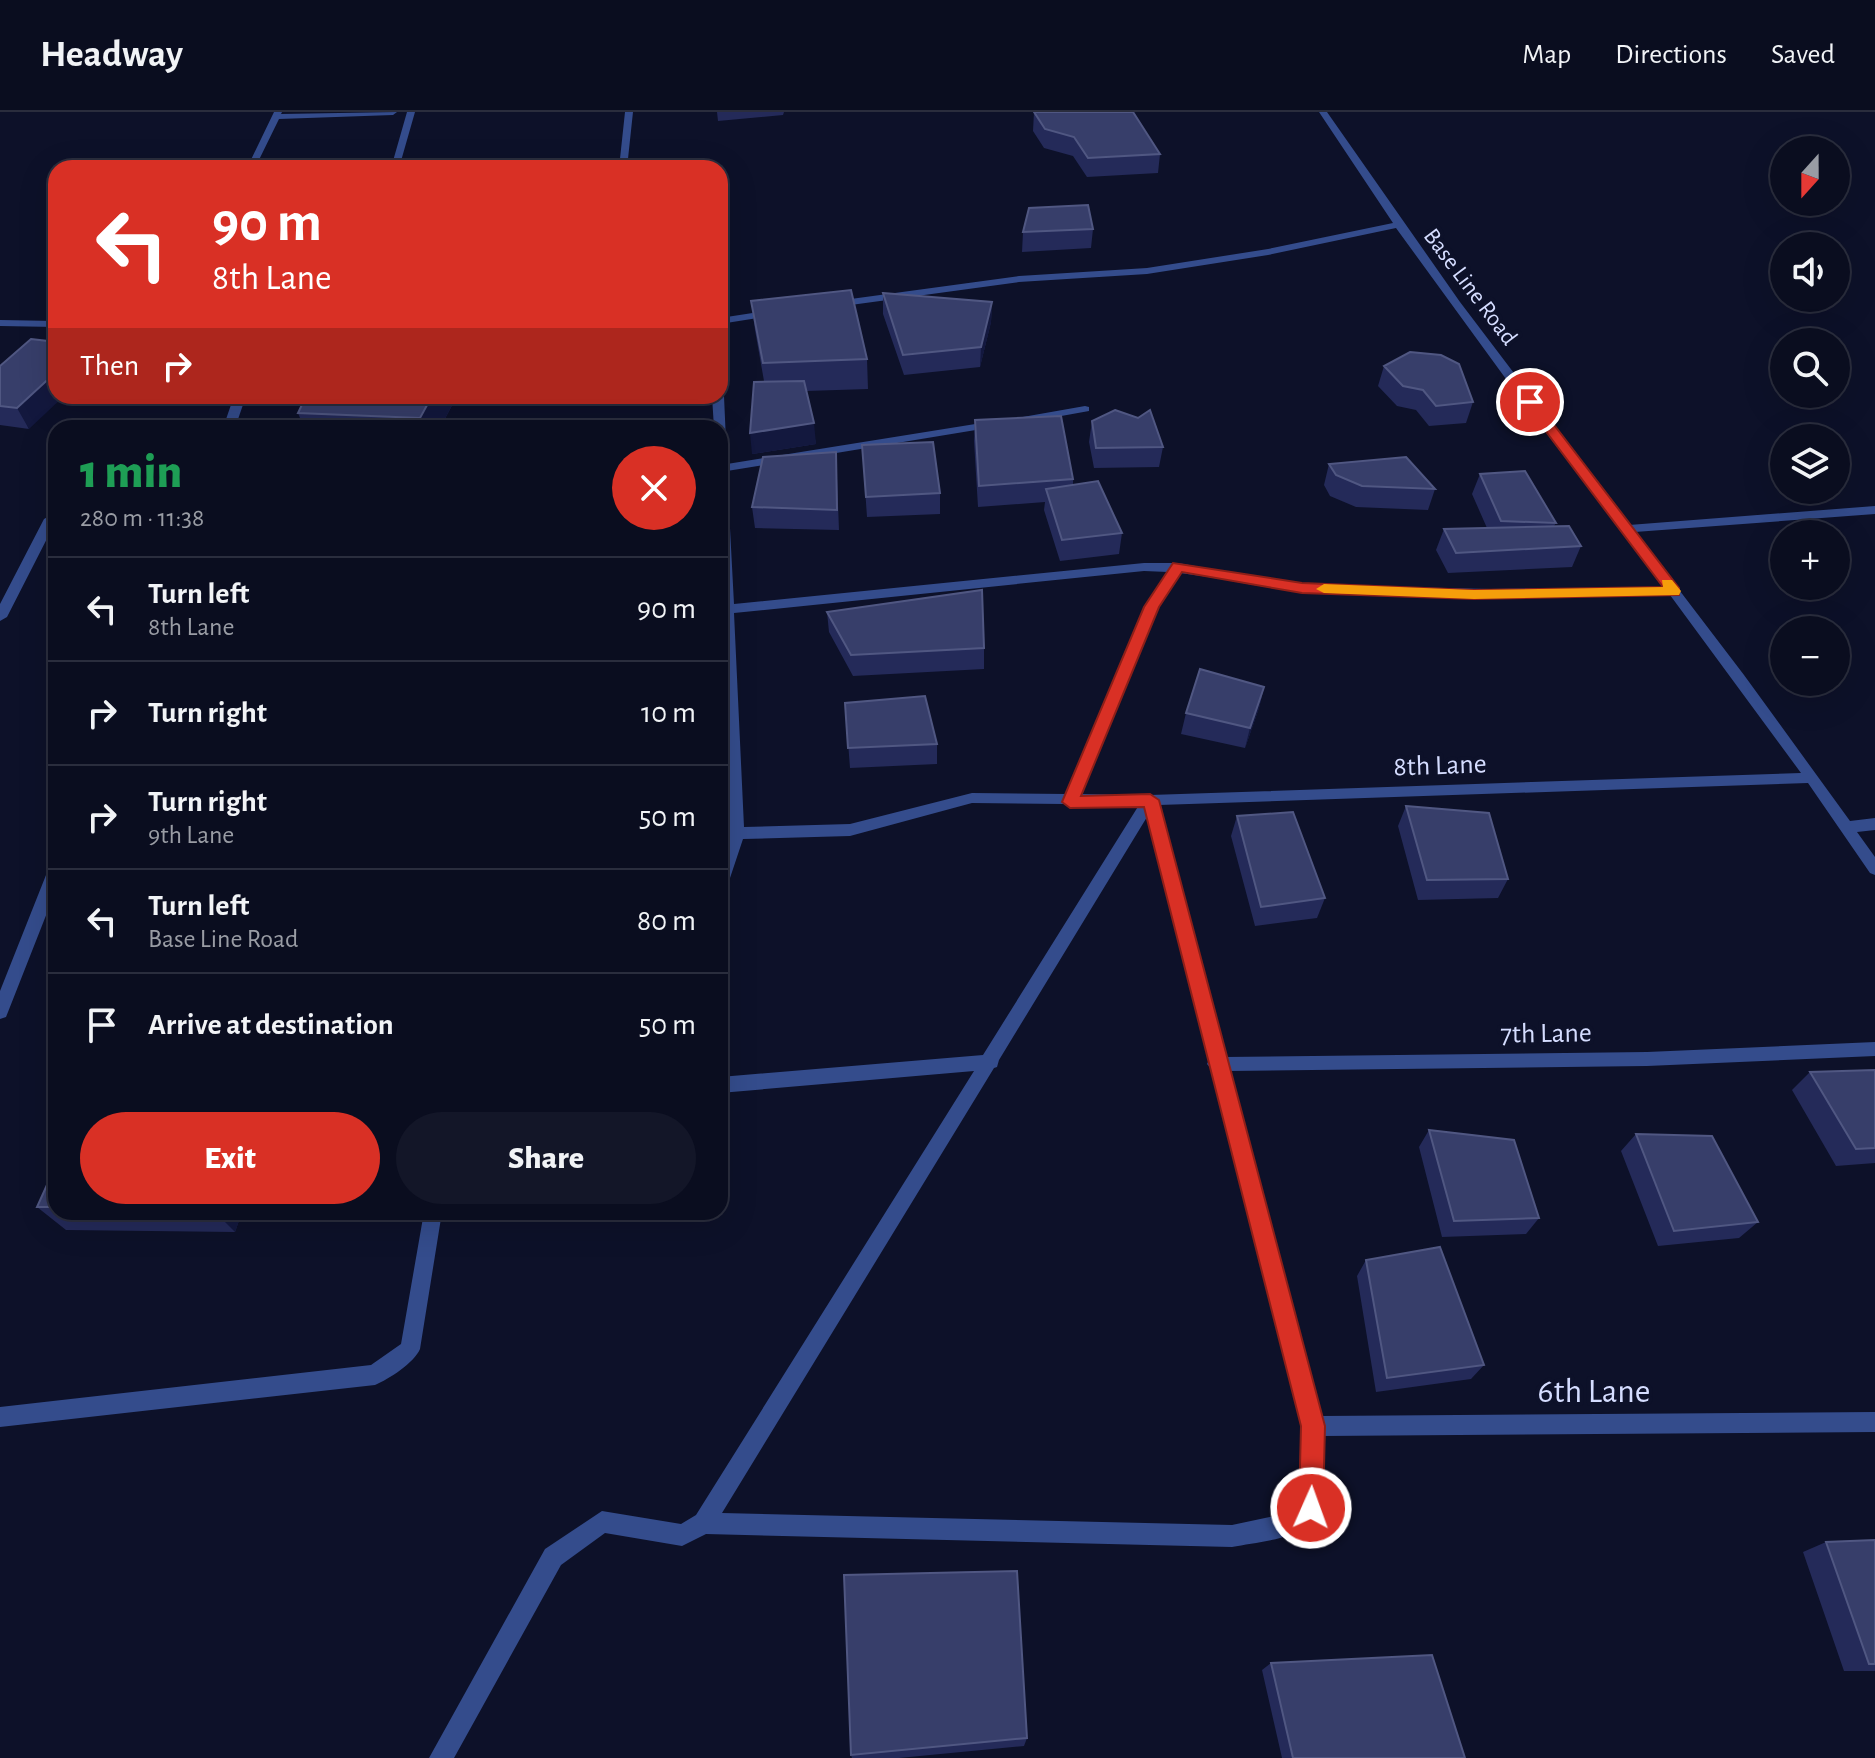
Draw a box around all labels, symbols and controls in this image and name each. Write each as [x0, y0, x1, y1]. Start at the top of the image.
text: Headway [40, 36, 183, 74]
text: Map [1522, 41, 1571, 69]
text: Directions [1615, 41, 1727, 69]
text: Saved [1771, 41, 1835, 69]
north arrow [1770, 136, 1850, 216]
map controls [1770, 136, 1850, 696]
icon: left [80, 192, 184, 296]
text: 90 m [212, 195, 322, 251]
street label: Base Line Road [1419, 224, 1521, 350]
button: sound [1770, 232, 1850, 312]
text: 8th Lane [212, 260, 332, 296]
button: search [1770, 328, 1850, 408]
icon: right [155, 344, 199, 388]
text: Then [80, 351, 139, 381]
pin [1496, 368, 1564, 436]
icon: arrive [1508, 380, 1552, 424]
button: layers [1770, 424, 1850, 504]
button: close [612, 446, 696, 530]
text: 1 min [80, 449, 182, 497]
text: 280 m · 11:38 [80, 505, 204, 531]
button: + [1770, 520, 1850, 600]
text: Turn left [148, 579, 249, 609]
icon: left [80, 587, 124, 631]
text: 90 m [637, 594, 696, 624]
text: 8th Lane [148, 614, 234, 640]
button: − [1770, 616, 1850, 696]
icon: right [80, 691, 124, 735]
text: Turn right [148, 698, 267, 728]
text: 10 m [641, 698, 696, 728]
street label: 8th Lane [1393, 750, 1487, 782]
text: Turn right [148, 787, 267, 817]
icon: right [80, 795, 124, 839]
text: 50 m [639, 802, 696, 832]
text: 9th Lane [148, 822, 234, 848]
text: Turn left [148, 891, 249, 921]
icon: left [80, 899, 124, 943]
text: 80 m [637, 906, 696, 936]
text: Base Line Road [148, 926, 298, 952]
icon: arrive [80, 1003, 124, 1047]
text: Arrive at destination [148, 1010, 394, 1040]
text: 50 m [639, 1010, 696, 1040]
street label: 7th Lane [1500, 1019, 1592, 1049]
button: Exit [80, 1112, 380, 1204]
button: Share [396, 1112, 696, 1204]
street label: 6th Lane [1538, 1375, 1650, 1409]
position arrow [1269, 1466, 1353, 1550]

